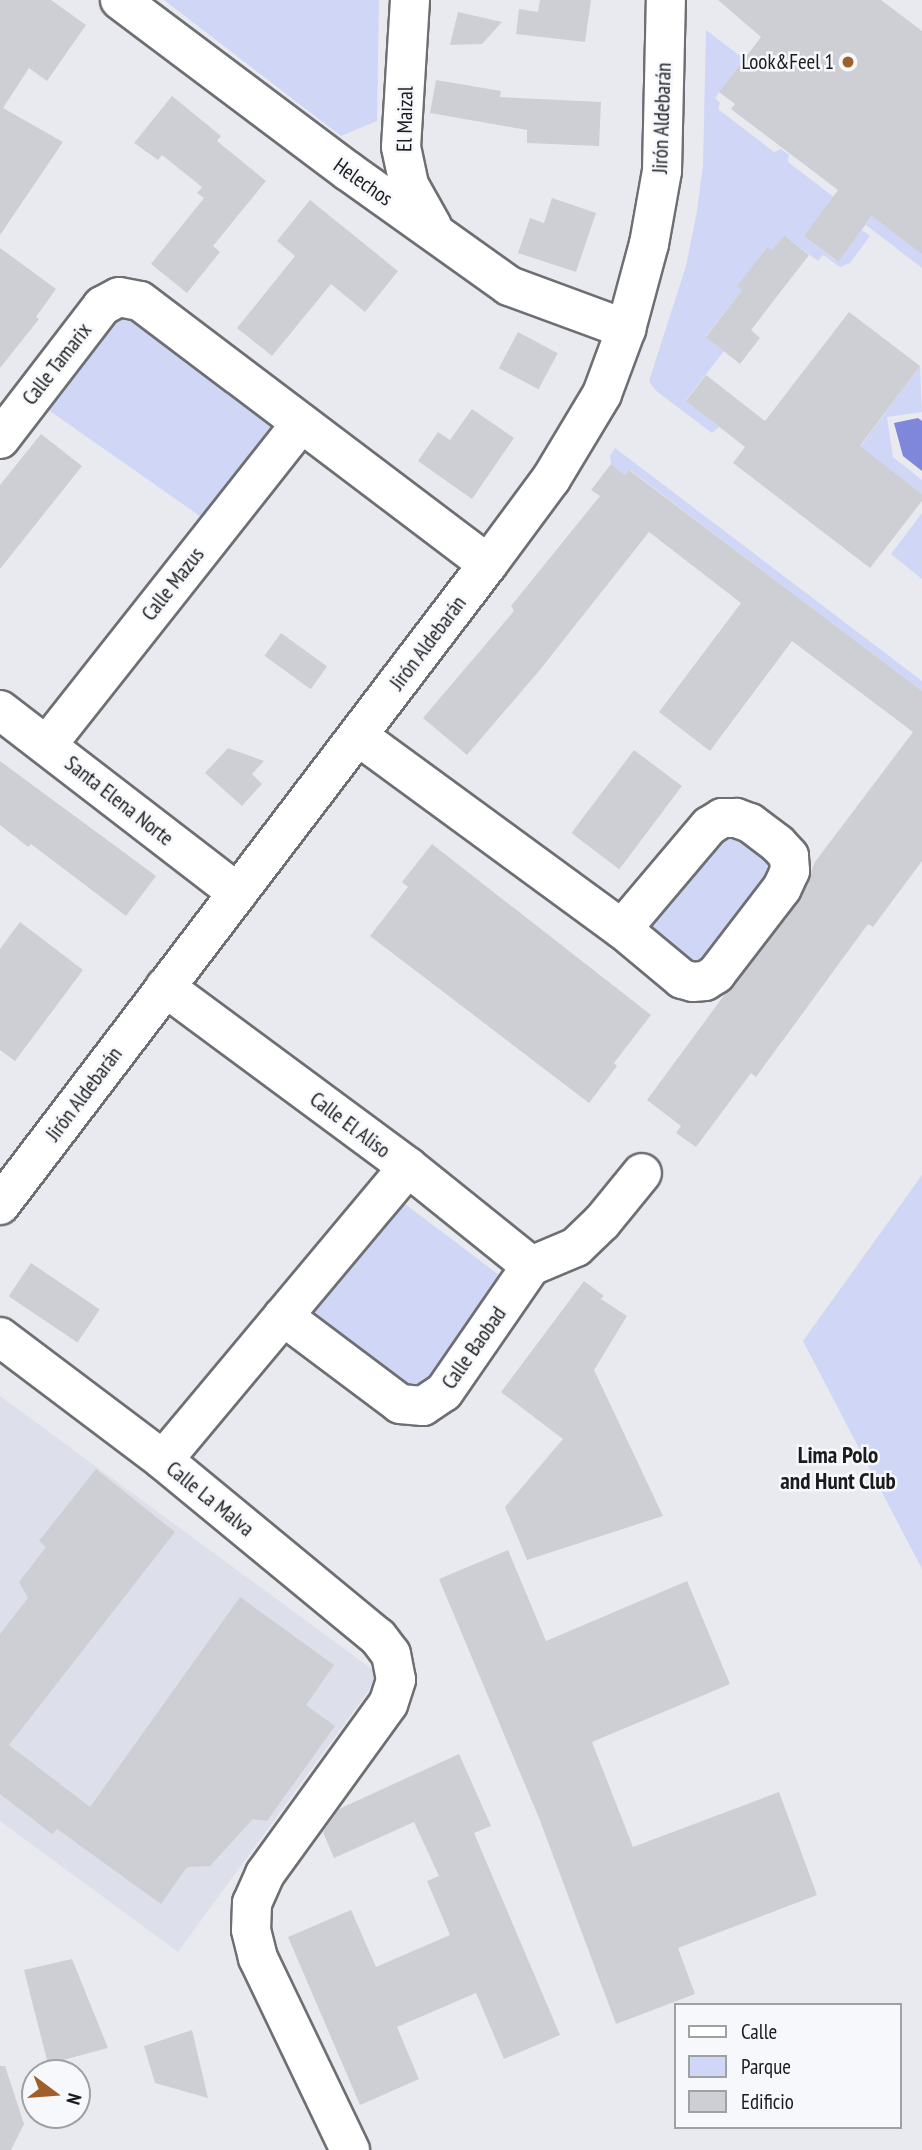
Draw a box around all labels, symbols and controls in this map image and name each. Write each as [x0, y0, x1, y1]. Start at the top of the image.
place label: Look&Feel 1 [741, 49, 834, 75]
marker: Look&Feel 1 [840, 54, 856, 70]
street label: Jirón Aldebarán [647, 62, 677, 174]
street label: El Maizal [392, 86, 418, 152]
street label: Helechos [329, 153, 397, 211]
street label: Calle Tamarix [17, 318, 97, 410]
street label: Calle Mazus [137, 542, 209, 626]
street label: Jirón Aldebarán [384, 591, 472, 695]
street label: Santa Elena Norte [60, 751, 178, 851]
street label: Jirón Aldebarán [40, 1042, 128, 1146]
street label: Calle El Aliso [305, 1086, 395, 1164]
street label: Calle Baobad [437, 1302, 511, 1394]
district label: Lima Polo and Hunt Club [780, 1441, 896, 1495]
street label: Calle La Malva [161, 1456, 259, 1542]
legend [674, 2003, 901, 2129]
text: Calle [741, 2018, 777, 2045]
text: Parque [741, 2053, 791, 2080]
north arrow [21, 2059, 91, 2129]
text: Edificio [741, 2088, 794, 2115]
text: N [61, 2091, 87, 2107]

